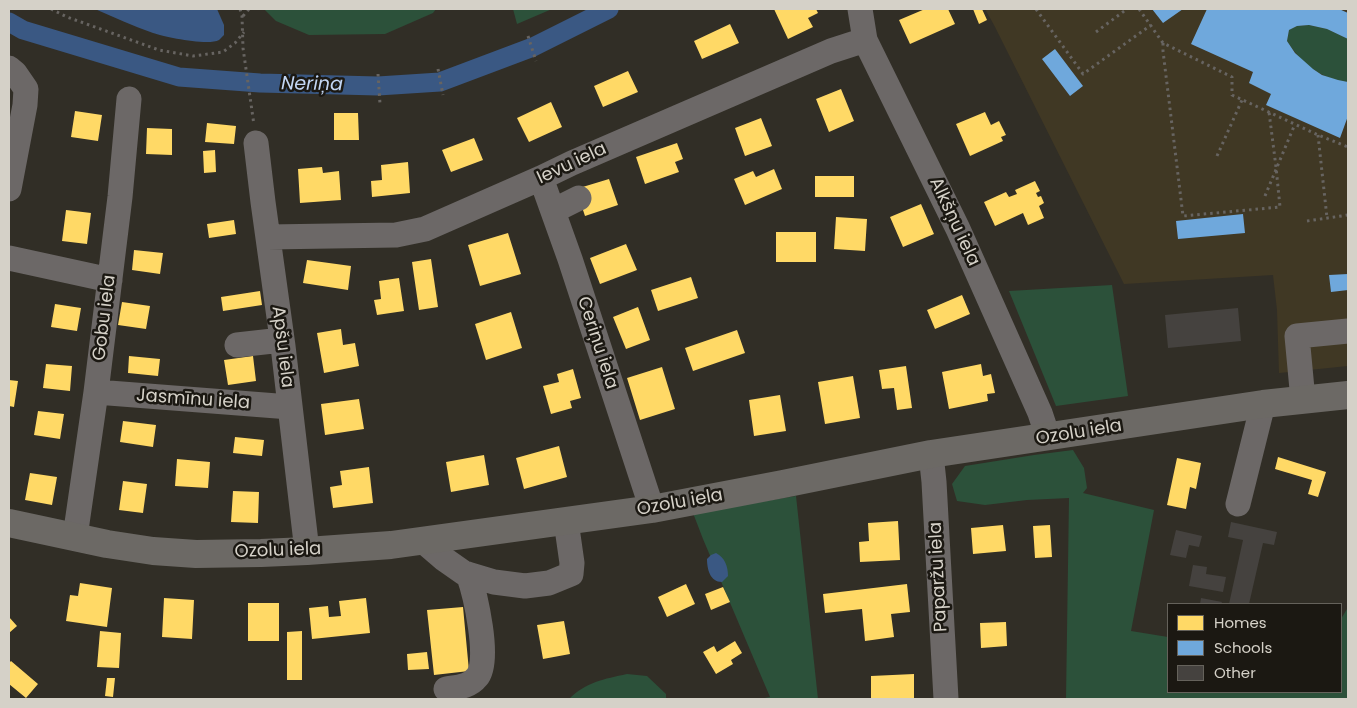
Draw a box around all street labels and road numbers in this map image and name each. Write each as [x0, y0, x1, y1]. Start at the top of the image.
street label: Ievu iela [534, 139, 610, 189]
street label: Alkšņu iela [924, 174, 984, 270]
street label: Gobu iela [89, 274, 121, 362]
street label: Ceriņu iela [572, 294, 622, 392]
street label: Apšu iela [266, 305, 298, 389]
street label: Jasmīnu iela [135, 385, 251, 415]
street label: Ozolu iela [1034, 416, 1124, 450]
street label: Ozolu iela [635, 485, 725, 521]
street label: Paparžu iela [925, 521, 953, 633]
street label: Ozolu iela [234, 539, 322, 563]

